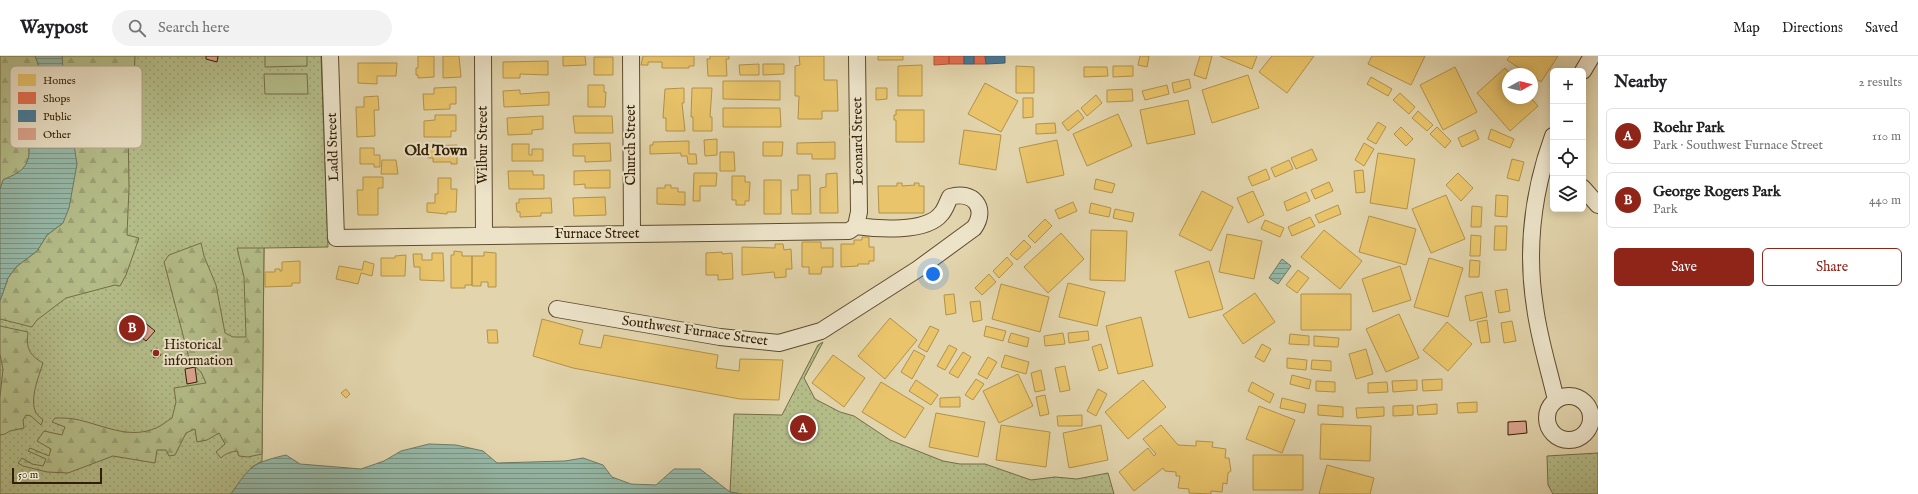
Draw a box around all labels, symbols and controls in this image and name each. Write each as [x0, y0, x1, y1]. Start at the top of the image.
search box [112, 10, 392, 46]
text: Waypost [20, 16, 88, 40]
icon: search [126, 17, 148, 39]
text: Search here [158, 18, 230, 37]
text: Map [1733, 19, 1760, 37]
text: Directions [1782, 19, 1843, 37]
text: Saved [1865, 19, 1898, 37]
legend [10, 66, 142, 148]
north arrow [1502, 68, 1538, 104]
map controls [1550, 68, 1586, 212]
button: + [1550, 68, 1586, 104]
text: Nearby [1614, 72, 1667, 93]
text: Homes [43, 74, 76, 88]
text: 2 results [1858, 74, 1902, 91]
text: Shops [43, 92, 70, 106]
street label: Leonard Street [848, 97, 868, 185]
street label: Church Street [622, 104, 640, 186]
button: − [1550, 104, 1586, 140]
street label: Wilbur Street [474, 106, 492, 184]
text: Public [43, 110, 72, 124]
street label: Ladd Street [323, 112, 343, 182]
text: Roehr Park [1653, 118, 1725, 137]
text: Other [43, 128, 71, 142]
text: A [1624, 128, 1632, 145]
text: 110 m [1872, 128, 1901, 145]
text: Park · Southwest Furnace Street [1653, 137, 1823, 154]
button: locate [1550, 140, 1586, 176]
district label: Old Town [404, 141, 468, 160]
button: layers [1550, 176, 1586, 212]
text: George Rogers Park [1653, 182, 1781, 201]
text: B [1624, 192, 1632, 209]
text: 440 m [1869, 192, 1901, 209]
text: Park [1653, 201, 1678, 218]
street label: Furnace Street [555, 225, 640, 243]
button: Save [1614, 248, 1754, 286]
button: Share [1762, 248, 1902, 286]
your location [923, 264, 943, 284]
street label: Southwest Furnace Street [621, 312, 769, 350]
pin: B [119, 313, 145, 343]
place label: Historical information [164, 336, 234, 370]
marker: Historical information [151, 348, 161, 358]
pin: A [790, 413, 816, 443]
scale bar [12, 466, 102, 485]
text: 50 m [18, 468, 38, 482]

